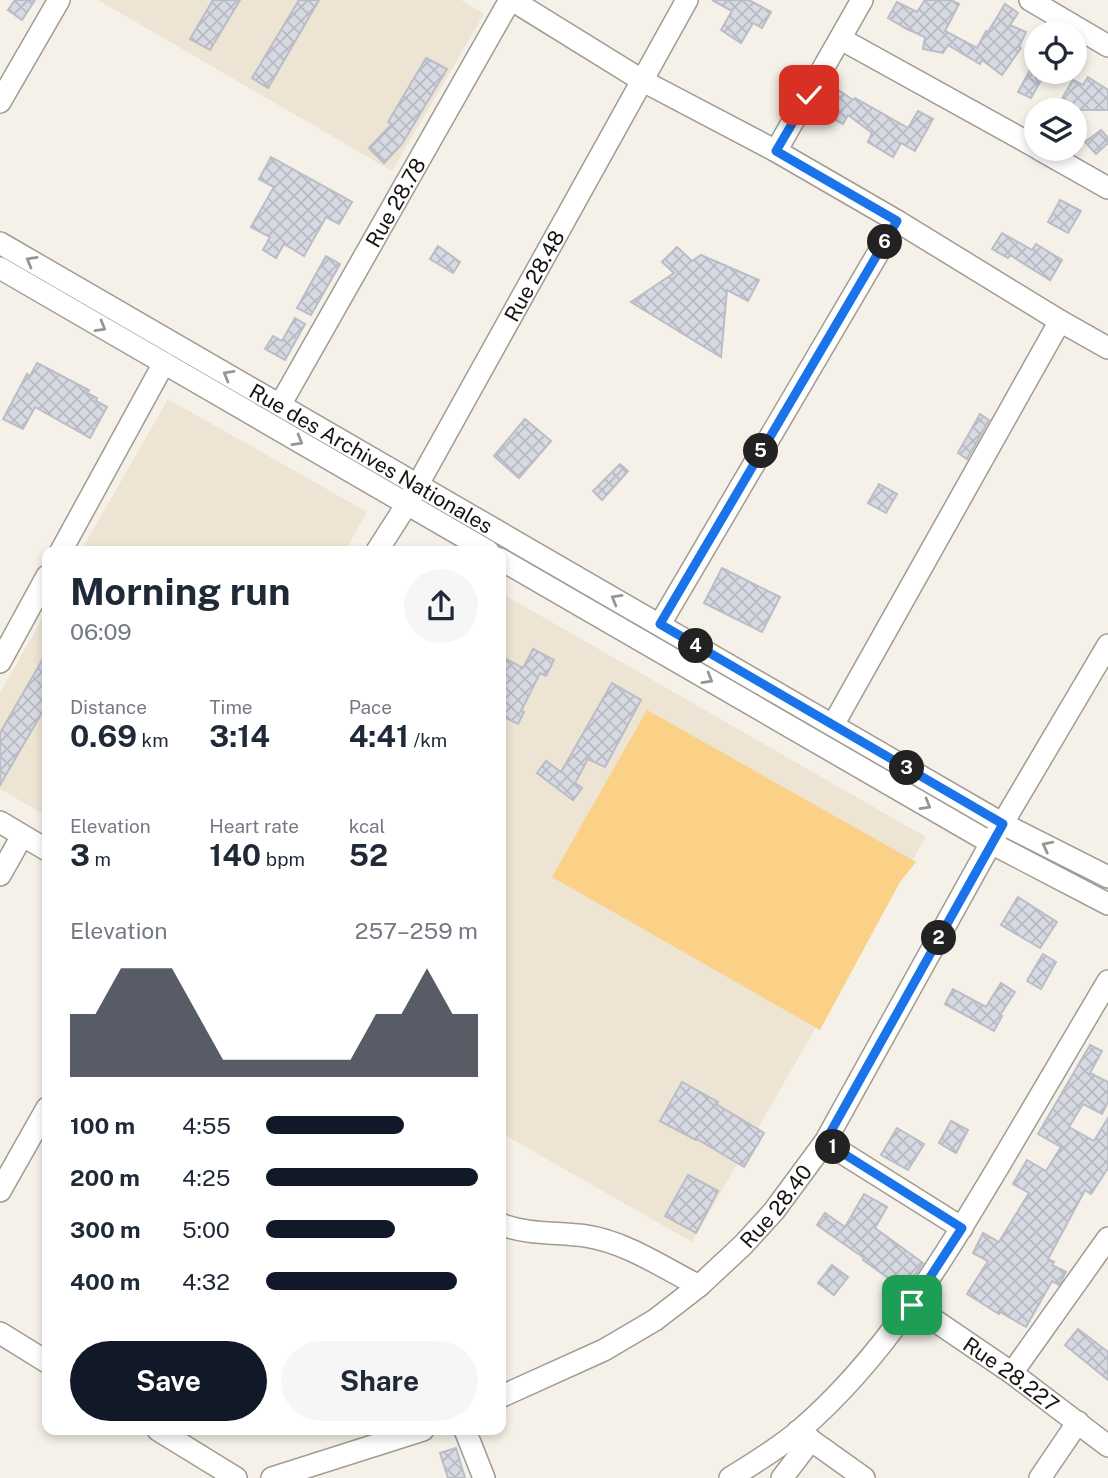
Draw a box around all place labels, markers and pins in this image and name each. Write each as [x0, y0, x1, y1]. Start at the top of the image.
pin [779, 65, 839, 125]
pin: 6 [868, 224, 903, 260]
pin: 5 [744, 434, 778, 468]
pin: 4 [678, 628, 714, 664]
pin: 3 [890, 750, 925, 786]
pin: 2 [922, 920, 956, 956]
pin: 1 [816, 1130, 850, 1164]
pin [882, 1275, 942, 1335]

